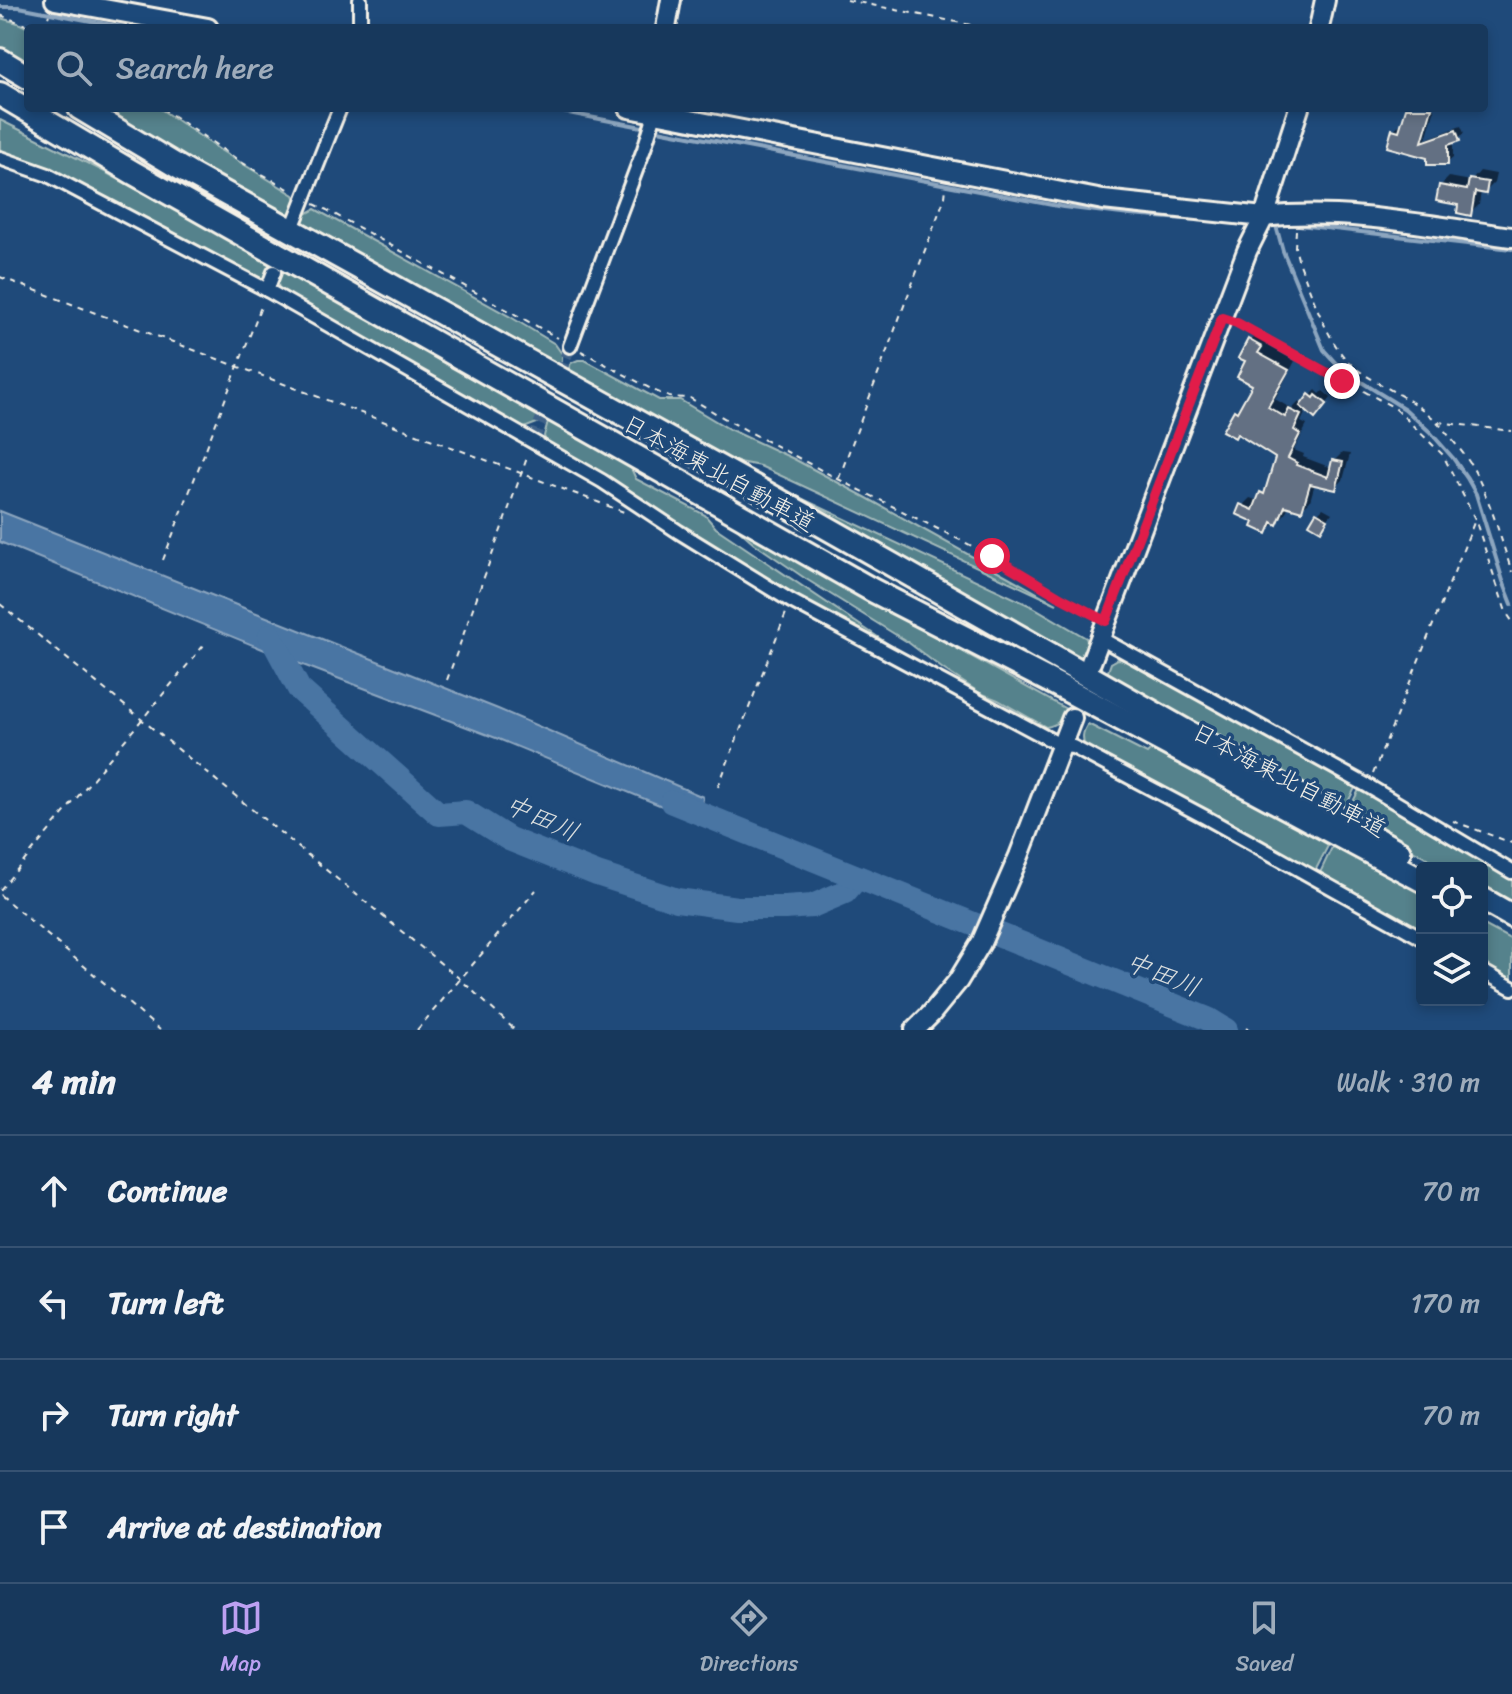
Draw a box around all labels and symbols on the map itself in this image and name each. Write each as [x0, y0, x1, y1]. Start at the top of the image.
route end [1324, 363, 1360, 399]
street label: 日本海東北自動車道 [614, 402, 824, 544]
route start [974, 538, 1010, 574]
street label: 日本海東北自動車道 [1184, 711, 1394, 849]
water label: 中田川 [497, 781, 587, 855]
water label: 中田川 [1118, 938, 1208, 1010]

